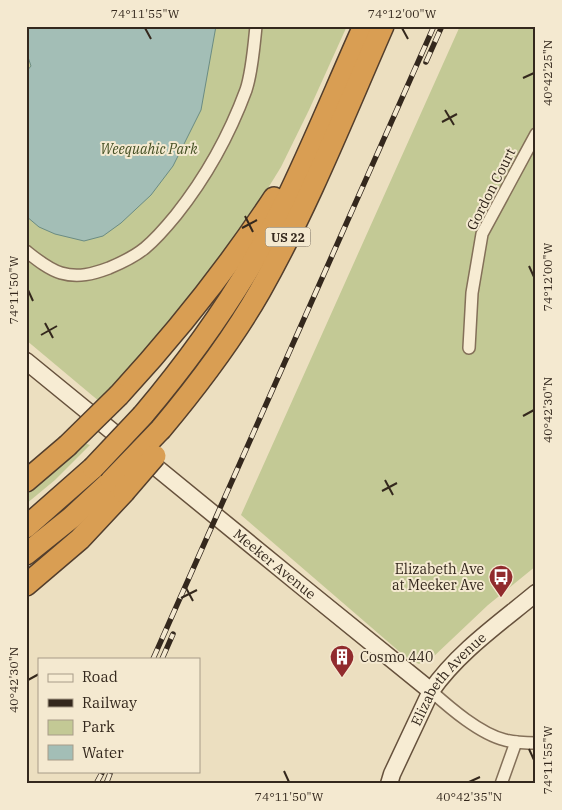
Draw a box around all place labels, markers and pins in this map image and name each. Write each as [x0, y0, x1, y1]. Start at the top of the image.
place label: Elizabeth Ave at Meeker Ave [392, 560, 484, 594]
bus stop icon: Elizabeth Ave at Meeker Ave [488, 564, 514, 598]
building icon: Cosmo 440 [329, 644, 355, 678]
place label: Cosmo 440 [360, 648, 433, 666]

